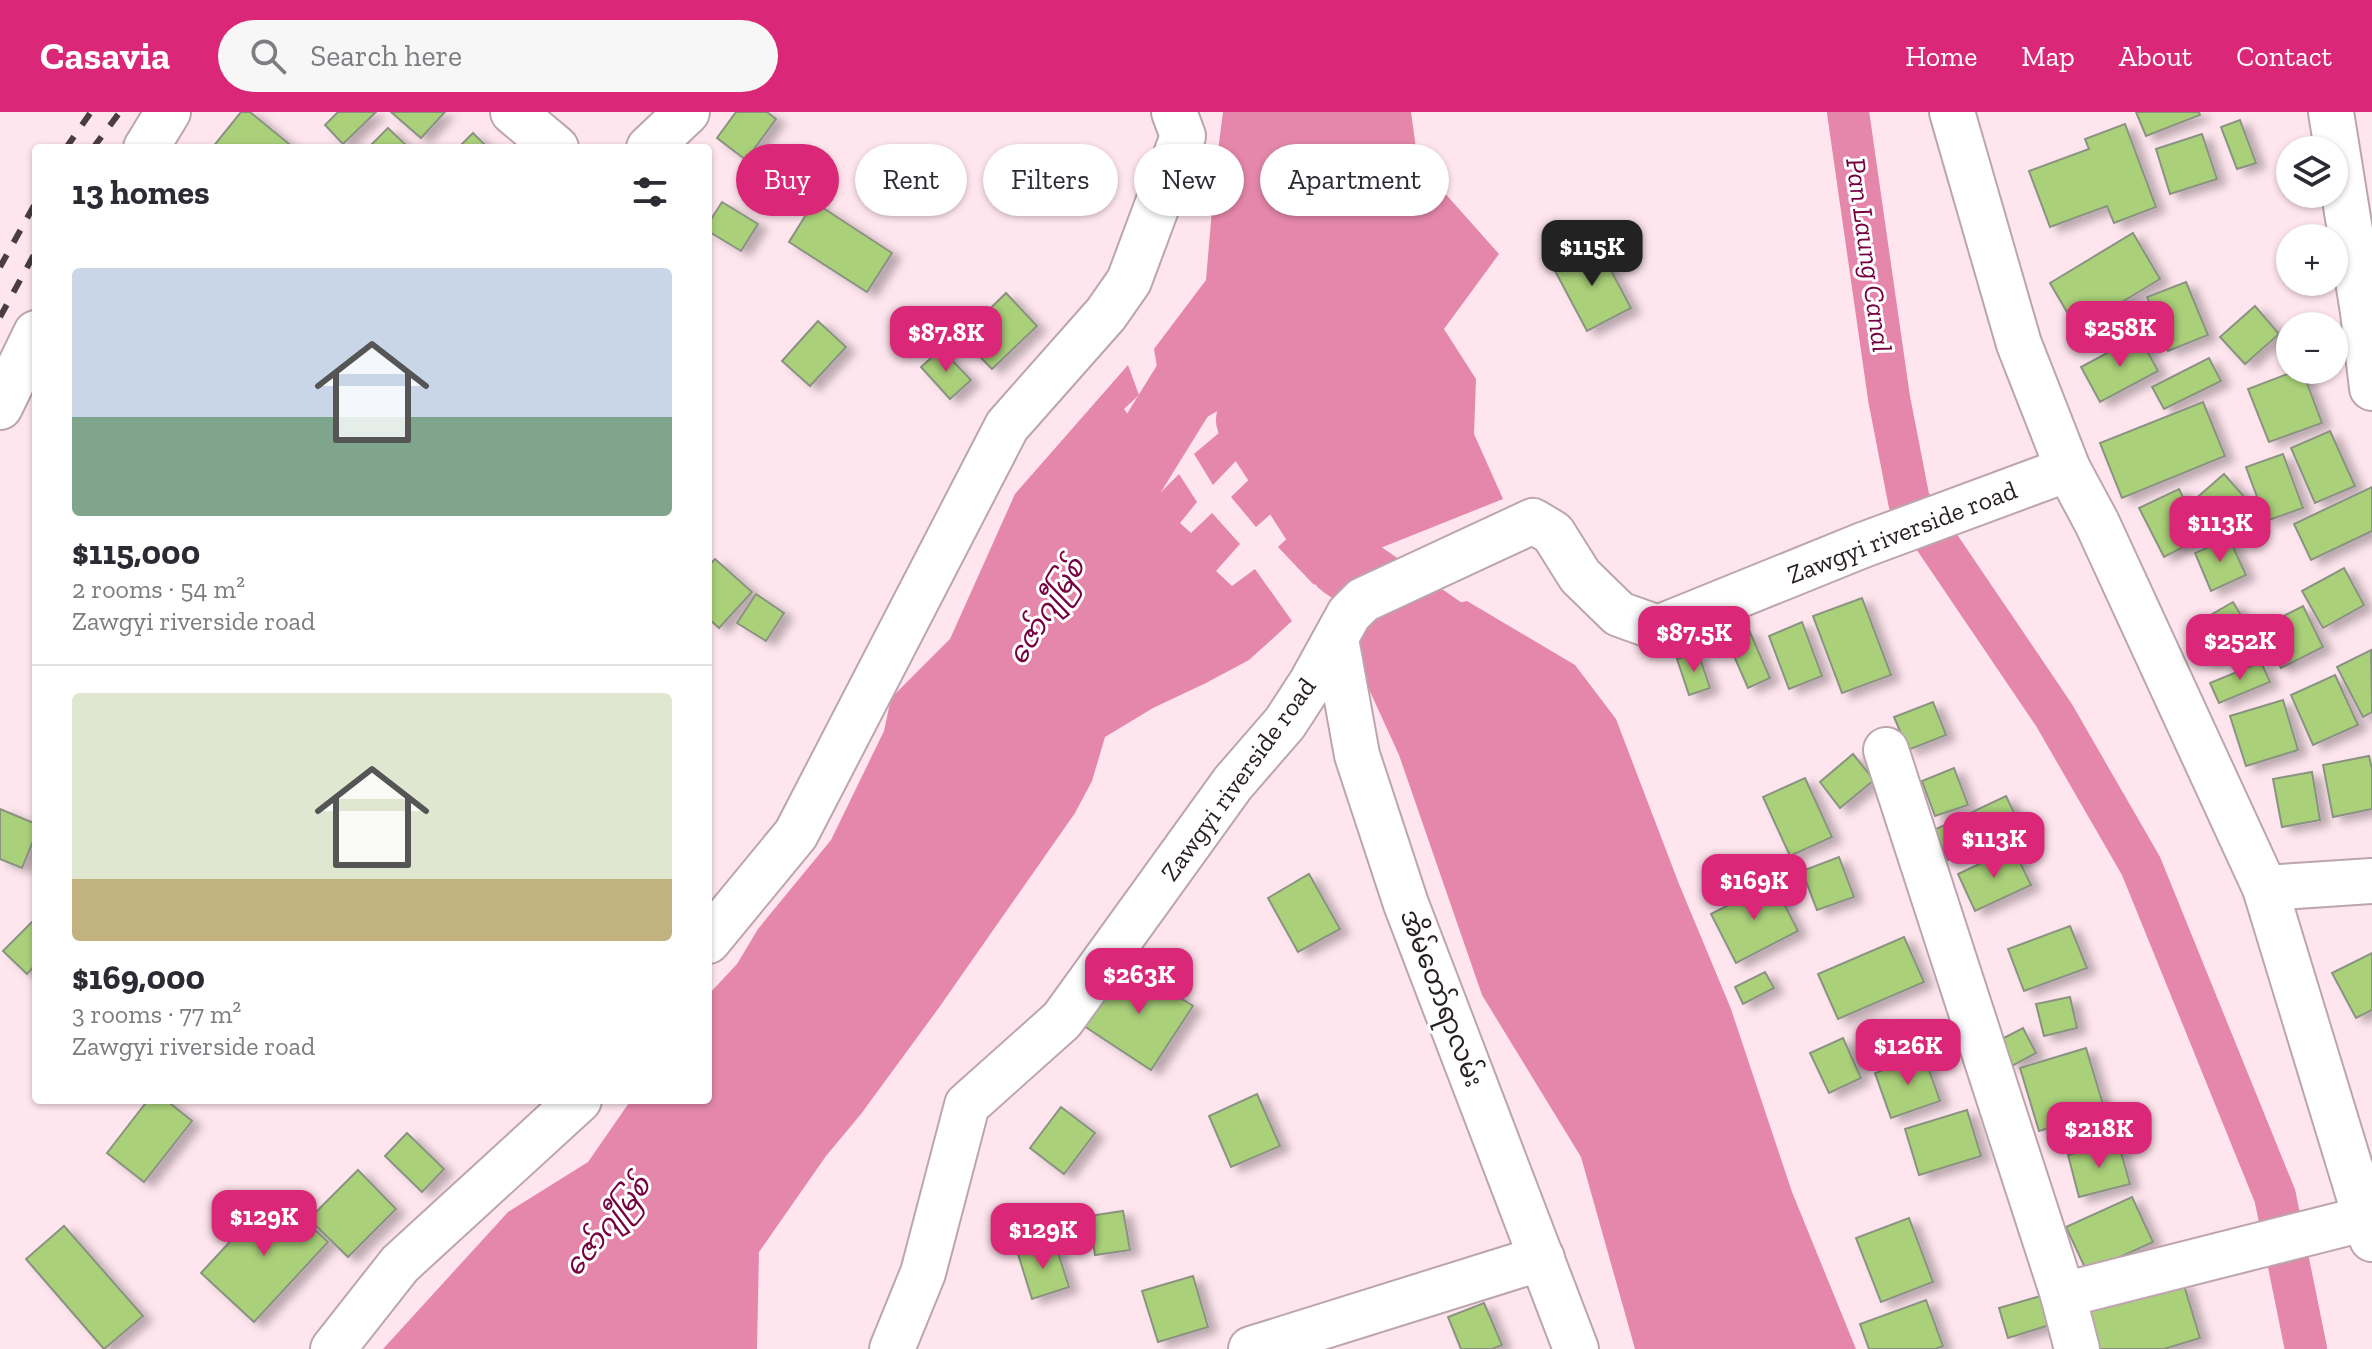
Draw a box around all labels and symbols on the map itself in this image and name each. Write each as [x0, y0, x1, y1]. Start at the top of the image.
water label: Pan Laung Canal [1839, 156, 1899, 354]
pin: $115K [1536, 220, 1648, 288]
pin: $258K [2064, 301, 2176, 369]
pin: $87.8K [881, 306, 1011, 374]
street label: Zawgyi riverside road [1783, 473, 2021, 591]
pin: $113K [2164, 496, 2276, 564]
water label: ဇော်ဂျီမြစ် [998, 548, 1099, 674]
pin: $87.5K [1629, 606, 1759, 674]
pin: $252K [2184, 614, 2296, 682]
street label: Zawgyi riverside road [1154, 671, 1322, 887]
pin: $113K [1938, 812, 2050, 880]
pin: $169K [1698, 854, 1810, 922]
street label: အိမ်တော်ရာလမ်း [1389, 904, 1492, 1093]
pin: $263K [1083, 948, 1195, 1016]
pin: $126K [1852, 1019, 1964, 1087]
pin: $218K [2043, 1102, 2155, 1170]
water label: ဇော်ဂျီမြစ် [554, 1166, 664, 1287]
pin: $129K [208, 1190, 320, 1258]
pin: $129K [987, 1203, 1099, 1271]

